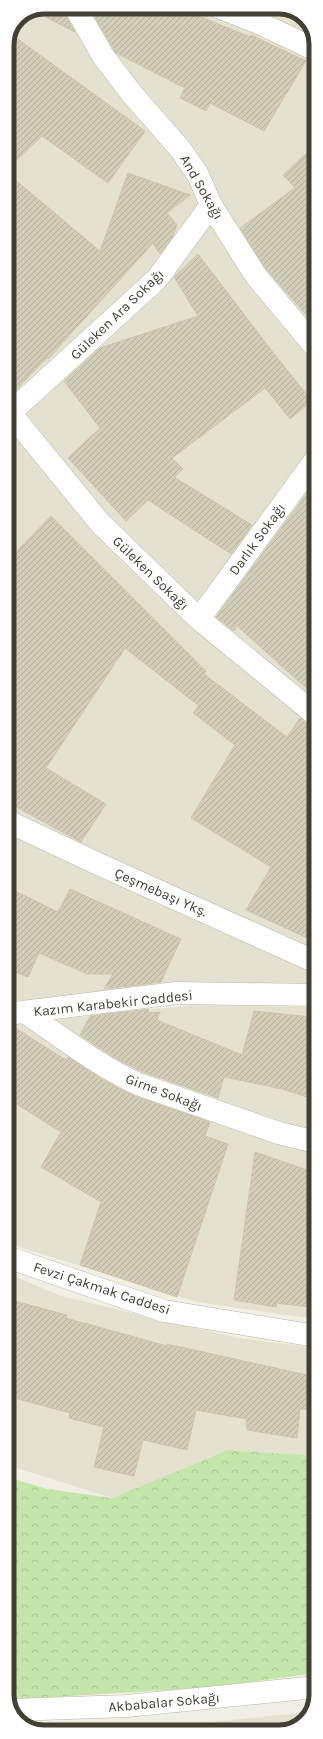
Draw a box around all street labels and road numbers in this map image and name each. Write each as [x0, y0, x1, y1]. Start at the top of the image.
street label: And Sokağı [176, 152, 227, 223]
street label: Güleken Ara Sokağı [67, 265, 168, 363]
street label: Darlık Sokağı [226, 500, 289, 579]
street label: Güleken Sokağı [109, 533, 192, 614]
street label: Çeşmebaşı Ykş. [112, 864, 210, 921]
street label: Kazım Karabekir Caddesi [33, 987, 193, 1020]
street label: Girne Sokağı [123, 1070, 205, 1115]
street label: Fevzi Çakmak Caddesi [31, 1258, 173, 1319]
street label: Akbabalar Sokağı [108, 1689, 220, 1716]

